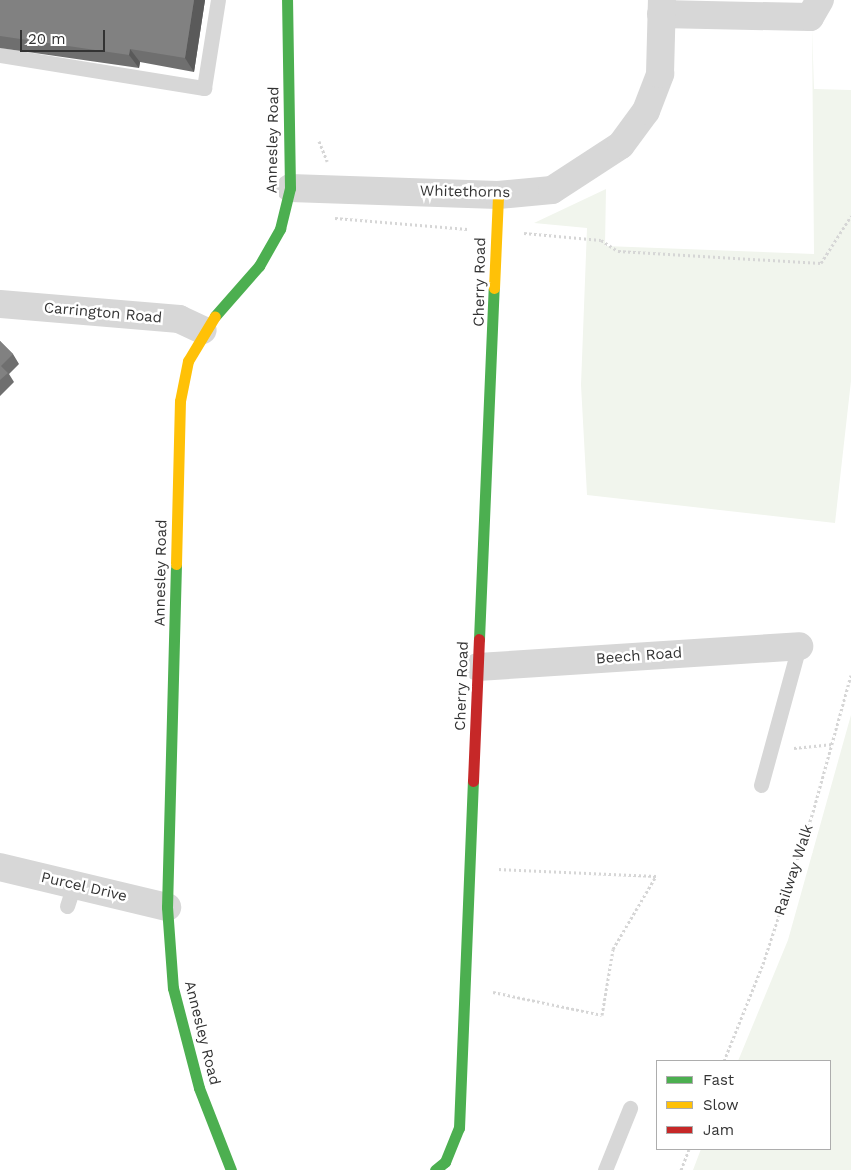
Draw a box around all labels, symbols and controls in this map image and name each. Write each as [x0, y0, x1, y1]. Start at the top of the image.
scale bar [22, 20, 108, 52]
text: 20 m [28, 30, 66, 48]
street label: Annesley Road [263, 86, 283, 194]
street label: Whitethorns [420, 182, 510, 202]
street label: Cherry Road [470, 237, 490, 327]
street label: Carrington Road [43, 299, 163, 327]
street label: Annesley Road [151, 519, 171, 627]
street label: Cherry Road [451, 641, 473, 731]
street label: Beech Road [595, 644, 683, 668]
street label: Railway Walk [771, 822, 817, 918]
street label: Purcel Drive [39, 868, 129, 906]
street label: Annesley Road [180, 979, 224, 1087]
legend [656, 1060, 831, 1150]
text: Fast [703, 1071, 734, 1089]
text: Slow [703, 1096, 739, 1114]
text: Jam [703, 1121, 734, 1139]

